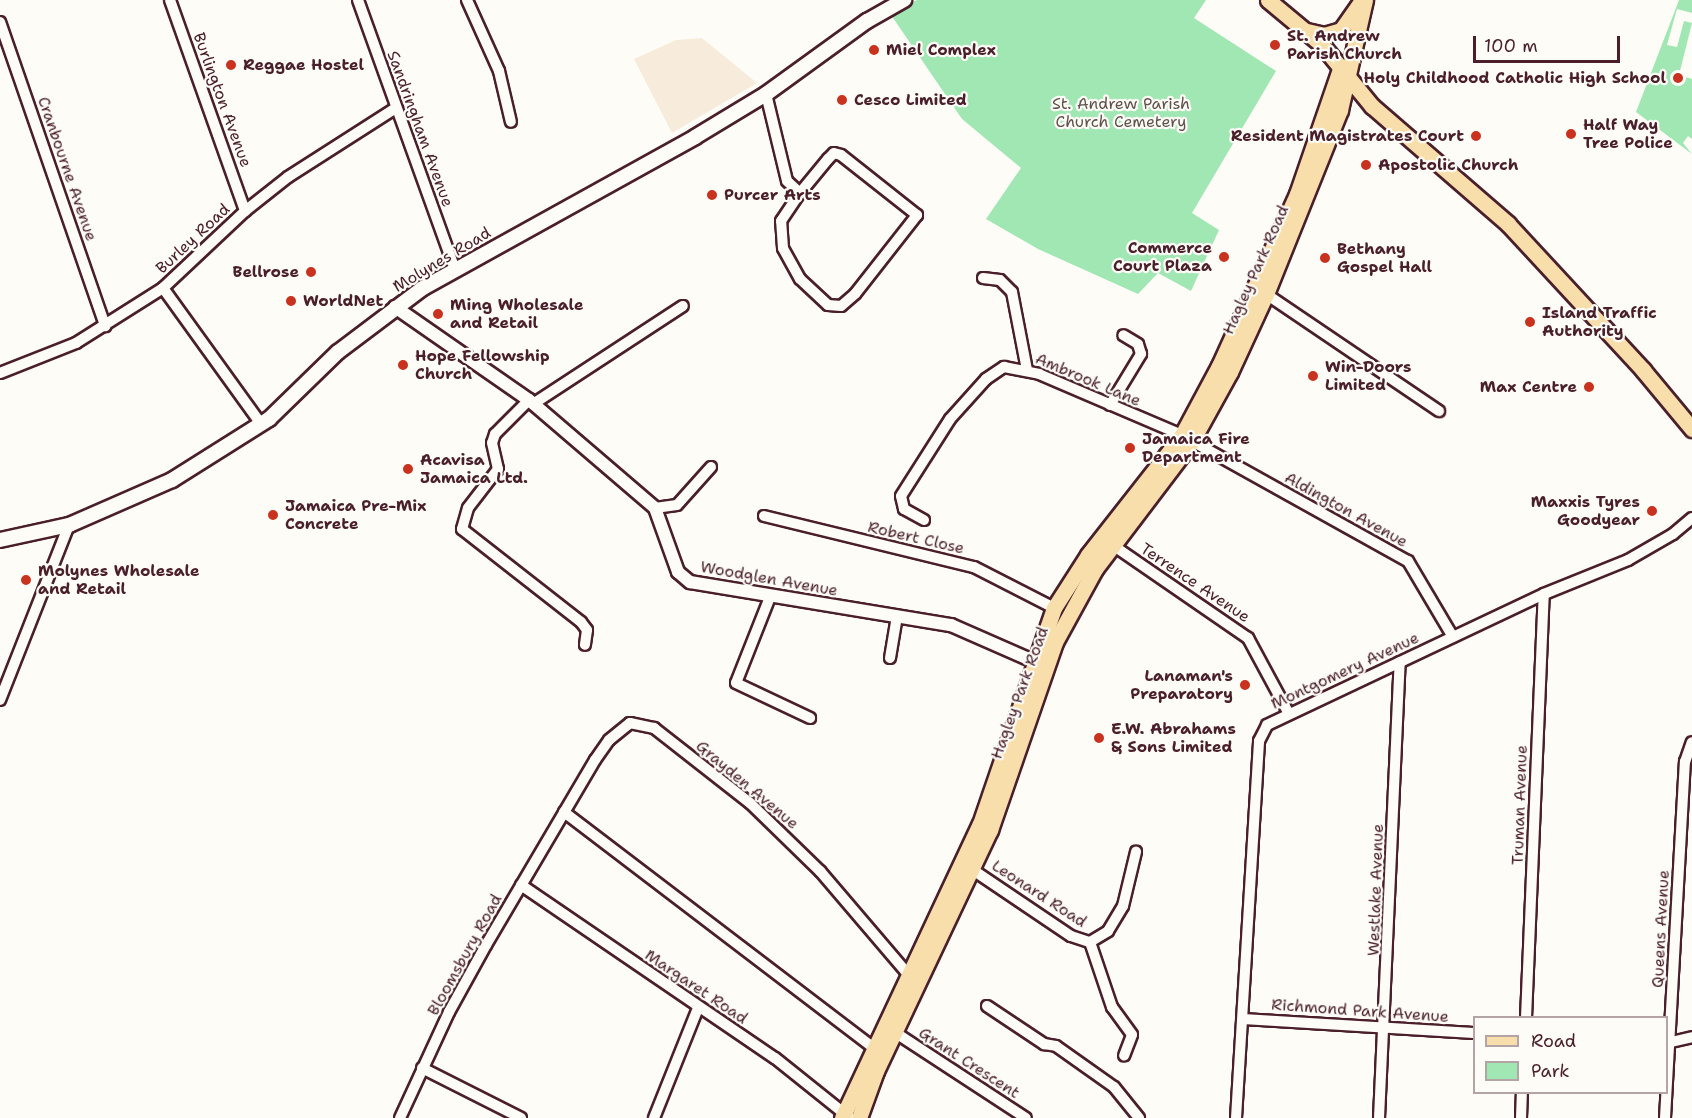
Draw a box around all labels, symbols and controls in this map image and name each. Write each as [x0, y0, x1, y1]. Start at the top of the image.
scale bar [1476, 24, 1623, 62]
place label: St. Andrew Parish Church [1287, 26, 1402, 64]
street label: Burlington Avenue [189, 30, 255, 170]
text: 100 m [1484, 34, 1538, 58]
marker: St. Andrew Parish Church [1268, 38, 1282, 52]
place label: Miel Complex [886, 40, 996, 60]
marker: Miel Complex [867, 43, 881, 57]
street label: Sandringham Avenue [383, 48, 457, 210]
place label: Reggae Hostel [243, 55, 364, 75]
marker: Reggae Hostel [224, 58, 238, 72]
place label: Holy Childhood Catholic High School [1364, 68, 1666, 88]
marker: Holy Childhood Catholic High School [1671, 71, 1685, 85]
place label: Cesco Limited [854, 90, 967, 110]
marker: Cesco Limited [835, 93, 849, 107]
street label: Cranbourne Avenue [33, 94, 101, 244]
park label: St. Andrew Parish Church Cemetery [1052, 94, 1190, 132]
place label: Half Way Tree Police [1583, 115, 1673, 153]
place label: Resident Magistrates Court [1231, 126, 1464, 146]
marker: Half Way Tree Police [1564, 127, 1578, 141]
marker: Resident Magistrates Court [1469, 129, 1483, 143]
place label: Apostolic Church [1378, 155, 1518, 175]
marker: Apostolic Church [1359, 158, 1373, 172]
place label: Purcer Arts [724, 185, 821, 205]
marker: Purcer Arts [705, 188, 719, 202]
street label: Burley Road [152, 200, 234, 278]
street label: Hagley Park Road [1219, 202, 1293, 338]
street label: Molynes Road [390, 223, 494, 297]
place label: Commerce Court Plaza [1113, 238, 1212, 276]
place label: Bethany Gospel Hall [1337, 239, 1432, 277]
marker: Commerce Court Plaza [1217, 250, 1231, 264]
marker: Bethany Gospel Hall [1318, 251, 1332, 265]
place label: Bellrose [233, 262, 299, 282]
marker: Bellrose [304, 265, 318, 279]
place label: WorldNet [303, 291, 383, 311]
marker: WorldNet [284, 294, 298, 308]
place label: Ming Wholesale and Retail [450, 295, 584, 333]
place label: Island Traffic Authority [1542, 303, 1657, 341]
marker: Ming Wholesale and Retail [431, 307, 445, 321]
marker: Island Traffic Authority [1523, 315, 1537, 329]
place label: Hope Fellowship Church [415, 346, 550, 384]
street label: Ambrook Lane [1032, 349, 1144, 411]
place label: Win-Doors Limited [1325, 357, 1411, 395]
marker: Hope Fellowship Church [396, 358, 410, 372]
marker: Win-Doors Limited [1306, 369, 1320, 383]
place label: Max Centre [1480, 377, 1577, 397]
marker: Max Centre [1582, 380, 1596, 394]
place label: Jamaica Fire Department [1142, 429, 1250, 467]
marker: Jamaica Fire Department [1123, 441, 1137, 455]
place label: Acavisa Jamaica Ltd. [420, 450, 528, 488]
marker: Acavisa Jamaica Ltd. [401, 462, 415, 476]
street label: Aldington Avenue [1281, 468, 1411, 552]
place label: Maxxis Tyres Goodyear [1531, 492, 1640, 530]
place label: Jamaica Pre-Mix Concrete [285, 496, 426, 534]
marker: Maxxis Tyres Goodyear [1645, 504, 1659, 518]
marker: Jamaica Pre-Mix Concrete [266, 508, 280, 522]
street label: Robert Close [866, 518, 966, 558]
street label: Terrence Avenue [1137, 539, 1253, 627]
street label: Woodglen Avenue [699, 557, 839, 601]
place label: Molynes Wholesale and Retail [38, 561, 200, 599]
marker: Molynes Wholesale and Retail [19, 573, 33, 587]
street label: Hagley Park Road [987, 624, 1053, 762]
street label: Montgomery Avenue [1268, 628, 1422, 714]
place label: Lanaman's Preparatory [1130, 666, 1233, 704]
marker: Lanaman's Preparatory [1238, 678, 1252, 692]
place label: E.W. Abrahams & Sons Limited [1111, 719, 1236, 757]
marker: E.W. Abrahams & Sons Limited [1092, 731, 1106, 745]
street label: Grayden Avenue [692, 737, 802, 833]
street label: Truman Avenue [1508, 745, 1532, 865]
street label: Westlake Avenue [1364, 824, 1388, 956]
street label: Leonard Road [988, 856, 1090, 932]
street label: Queens Avenue [1648, 870, 1674, 988]
street label: Bloomsbury Road [424, 891, 506, 1019]
street label: Margaret Road [641, 946, 751, 1028]
street label: Richmond Park Avenue [1271, 995, 1449, 1027]
legend [1473, 1016, 1668, 1094]
street label: Grant Crescent [915, 1023, 1023, 1103]
text: Road [1531, 1029, 1576, 1053]
text: Park [1531, 1059, 1570, 1083]

